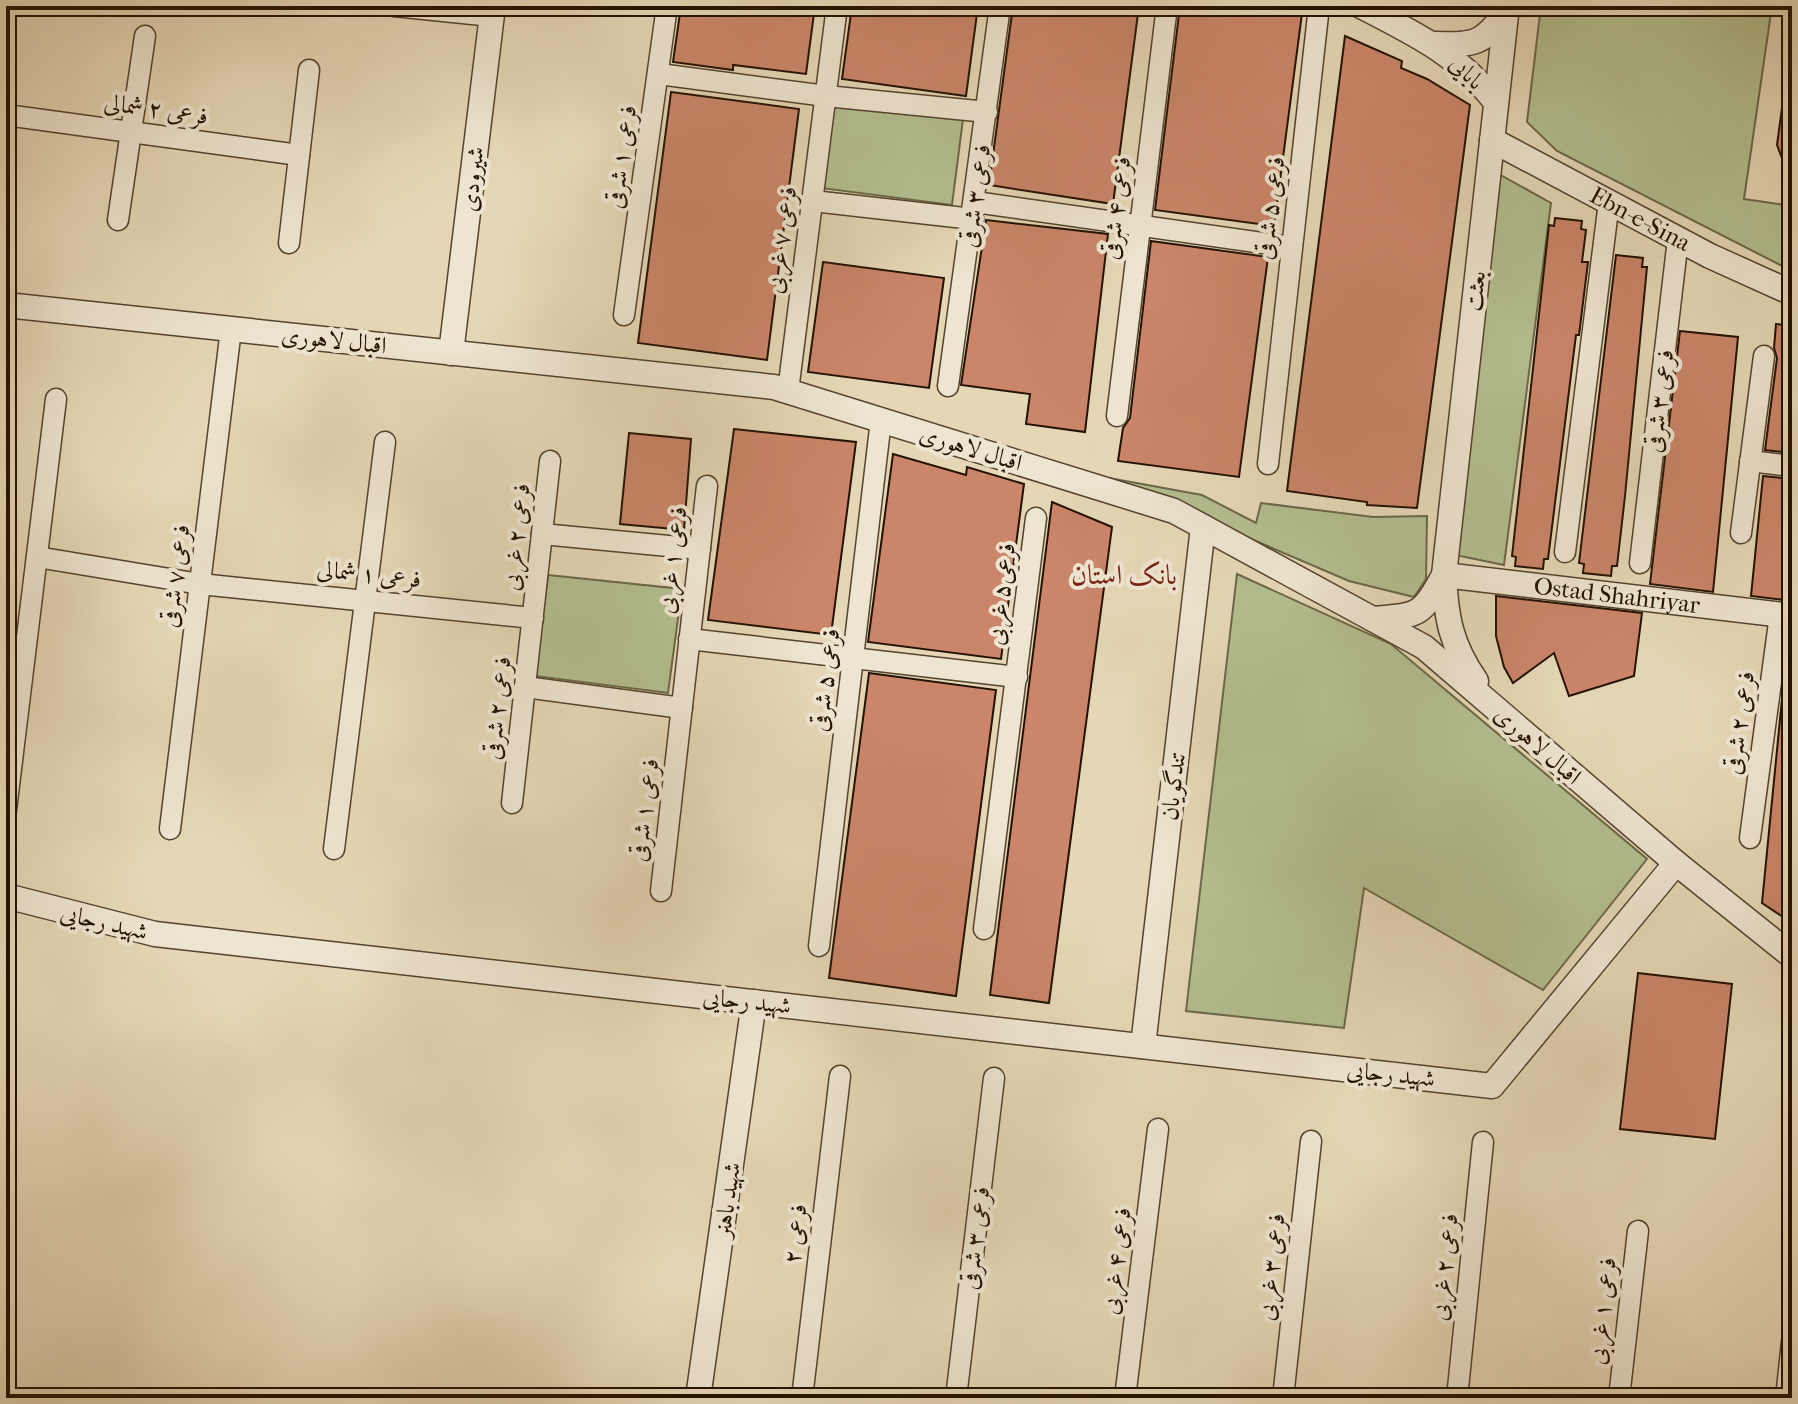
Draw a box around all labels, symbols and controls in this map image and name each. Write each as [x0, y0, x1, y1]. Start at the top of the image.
street label: بابایی [1443, 49, 1490, 96]
street label: فرعی ۲ شمالی [102, 88, 210, 131]
street label: فرعی ۱ شرقی [600, 104, 644, 211]
street label: فرعی ۳ شرقی [954, 143, 998, 250]
street label: شیرودی [454, 145, 490, 213]
street label: فرعی ۴ شرقی [1096, 155, 1138, 262]
street label: فرعی ۵ شرقی [1250, 155, 1292, 262]
street label: Ebn-e-Sina [1585, 181, 1696, 257]
street label: فرعی ۷ غربی [760, 185, 805, 296]
street label: بعثت [1459, 269, 1491, 313]
street label: اقبال لاهوری [280, 321, 388, 360]
street label: فرعی ۳ شرقی [1639, 348, 1681, 455]
street label: اقبال لاهوری [916, 419, 1026, 478]
street label: فرعی ۲ غربی [496, 482, 539, 592]
street label: فرعی ۱ غربی [652, 505, 695, 616]
street label: فرعی ۷ شرقی [155, 523, 197, 630]
street label: فرعی۵ غربی [981, 541, 1024, 647]
street label: فرعی ۱ شمالی [315, 555, 423, 594]
district label: بانک استان [1071, 558, 1177, 591]
street label: Ostad Shahriyar [1532, 572, 1702, 619]
street label: فرعی ۵ شرقی [805, 627, 847, 734]
street label: فرعی ۲ شرقی [478, 655, 518, 761]
street label: فرعی ۲ شرقی [1718, 670, 1762, 777]
street label: اقبال لاهوری [1488, 700, 1587, 791]
street label: تندگویان [1155, 750, 1192, 822]
street label: فرعی ۱ شرقی [624, 757, 666, 864]
street label: شهید رجایی [57, 898, 150, 947]
street label: شهید رجایی [701, 982, 793, 1021]
street label: شهید رجایی [1345, 1055, 1437, 1094]
street label: شهید باهنر [707, 1161, 747, 1243]
street label: فرعی ۳ شرقی [955, 1185, 997, 1292]
street label: فرعی ۲ [777, 1202, 814, 1266]
street label: فرعی ۴ غربی [1096, 1206, 1139, 1317]
street label: فرعی ۳ غربی [1251, 1212, 1294, 1322]
street label: فرعی ۲ غربی [1424, 1212, 1467, 1322]
street label: فرعی ۱ غربی [1582, 1256, 1625, 1366]

